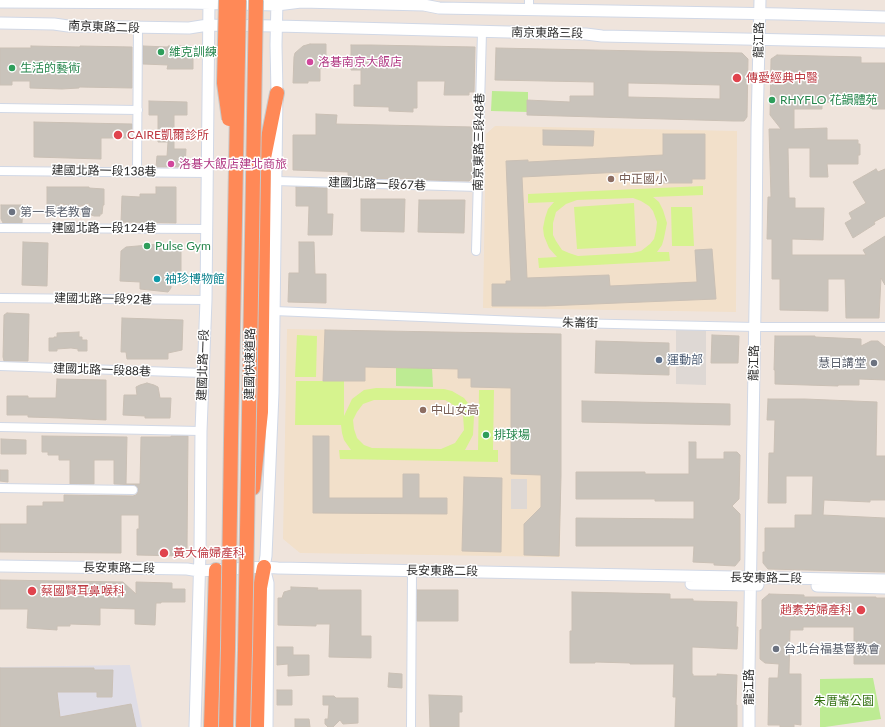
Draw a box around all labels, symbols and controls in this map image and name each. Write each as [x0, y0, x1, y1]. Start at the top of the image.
street label: 南京東路二段 [68, 19, 140, 35]
street label: 龍江路 [751, 22, 767, 58]
street label: 南京東路三段 [511, 25, 583, 41]
place label: 維克訓練 [169, 45, 217, 59]
marker: 維克訓練 [156, 47, 166, 57]
place label: 洛碁南京大飯店 [318, 55, 402, 69]
marker: 洛碁南京大飯店 [305, 57, 315, 67]
place label: 生活的藝術 [20, 61, 80, 75]
marker: 生活的藝術 [7, 63, 17, 73]
place label: 傳愛經典中醫 [746, 71, 818, 85]
marker: 傳愛經典中醫 [731, 72, 743, 84]
street label: 南京東路三段48巷 [471, 93, 487, 191]
place label: RHYFLO 花韻體苑 [780, 93, 877, 107]
marker: RHYFLO 花韻體苑 [767, 95, 777, 105]
place label: CAIRE凱爾診所 [127, 128, 209, 142]
marker: CAIRE凱爾診所 [112, 129, 124, 141]
place label: 洛碁大飯店建北商旅 [179, 157, 287, 171]
marker: 洛碁大飯店建北商旅 [166, 159, 176, 169]
street label: 建國北路一段138巷 [51, 163, 157, 179]
place label: 中正國小 [619, 172, 667, 186]
marker: 中正國小 [606, 174, 616, 184]
street label: 建國北路一段67巷 [328, 175, 426, 193]
place label: 第一長老教會 [20, 205, 92, 219]
marker: 第一長老教會 [7, 207, 17, 217]
street label: 建國北路一段124巷 [52, 221, 156, 235]
place label: Pulse Gym [155, 239, 211, 253]
marker: Pulse Gym [142, 241, 152, 251]
place label: 袖珍博物館 [165, 272, 225, 286]
marker: 袖珍博物館 [152, 274, 162, 284]
street label: 建國北路一段92巷 [54, 291, 152, 307]
street label: 朱崙街 [562, 315, 598, 331]
street label: 建國快速道路 [242, 328, 258, 400]
street label: 建國北路一段 [195, 329, 211, 401]
street label: 龍江路 [746, 345, 762, 381]
place label: 運動部 [667, 353, 703, 367]
marker: 運動部 [654, 355, 664, 365]
place label: 慧日講堂 [818, 356, 866, 370]
marker: 慧日講堂 [869, 358, 879, 368]
street label: 建國北路一段88巷 [53, 361, 151, 379]
place label: 中山女高 [431, 403, 479, 417]
marker: 中山女高 [418, 405, 428, 415]
place label: 排球場 [494, 428, 530, 442]
marker: 排球場 [481, 430, 491, 440]
place label: 黃大倫婦產科 [173, 546, 245, 560]
marker: 黃大倫婦產科 [158, 547, 170, 559]
street label: 長安東路二段 [83, 560, 155, 576]
street label: 長安東路二段 [406, 563, 478, 579]
street label: 長安東路二段 [730, 570, 802, 586]
place label: 蔡國賢耳鼻喉科 [41, 584, 125, 598]
marker: 蔡國賢耳鼻喉科 [26, 585, 38, 597]
place label: 趙素芳婦產科 [780, 603, 852, 617]
marker: 趙素芳婦產科 [855, 604, 867, 616]
place label: 台北台福基督教會 [784, 642, 880, 656]
marker: 台北台福基督教會 [771, 644, 781, 654]
street label: 龍江路 [742, 669, 756, 705]
park label: 朱厝崙公園 [814, 694, 874, 708]

